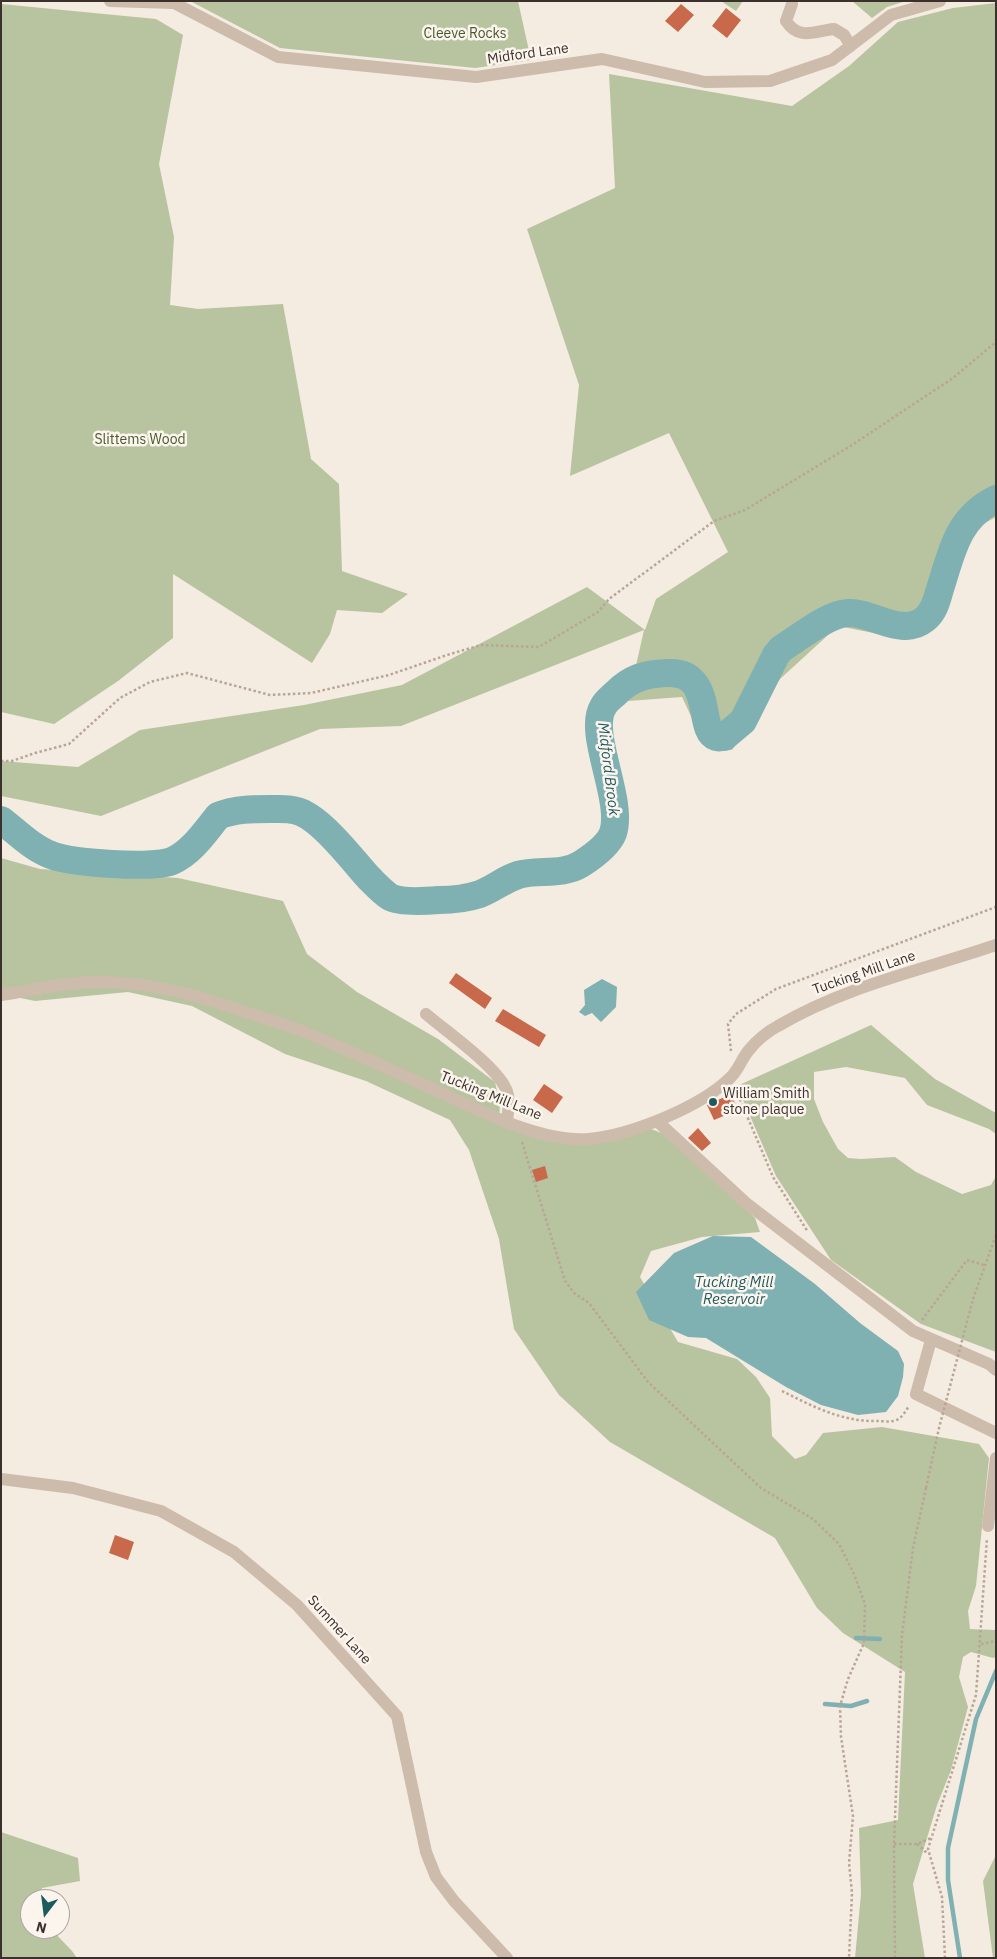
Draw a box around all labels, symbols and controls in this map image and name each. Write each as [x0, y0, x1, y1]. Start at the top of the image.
park label: Cleeve Rocks [423, 26, 507, 42]
street label: Midford Lane [486, 40, 570, 68]
park label: Slittems Wood [94, 432, 186, 448]
water label: Midford Brook [593, 721, 623, 817]
street label: Tucking Mill Lane [810, 948, 918, 998]
street label: Tucking Mill Lane [438, 1068, 544, 1124]
place label: William Smith stone plaque [723, 1086, 810, 1118]
marker: William Smith stone plaque [707, 1096, 719, 1108]
water label: Tucking Mill Reservoir [695, 1274, 773, 1309]
street label: Summer Lane [304, 1592, 374, 1668]
north arrow [20, 1889, 70, 1939]
text: N [34, 1918, 49, 1938]

